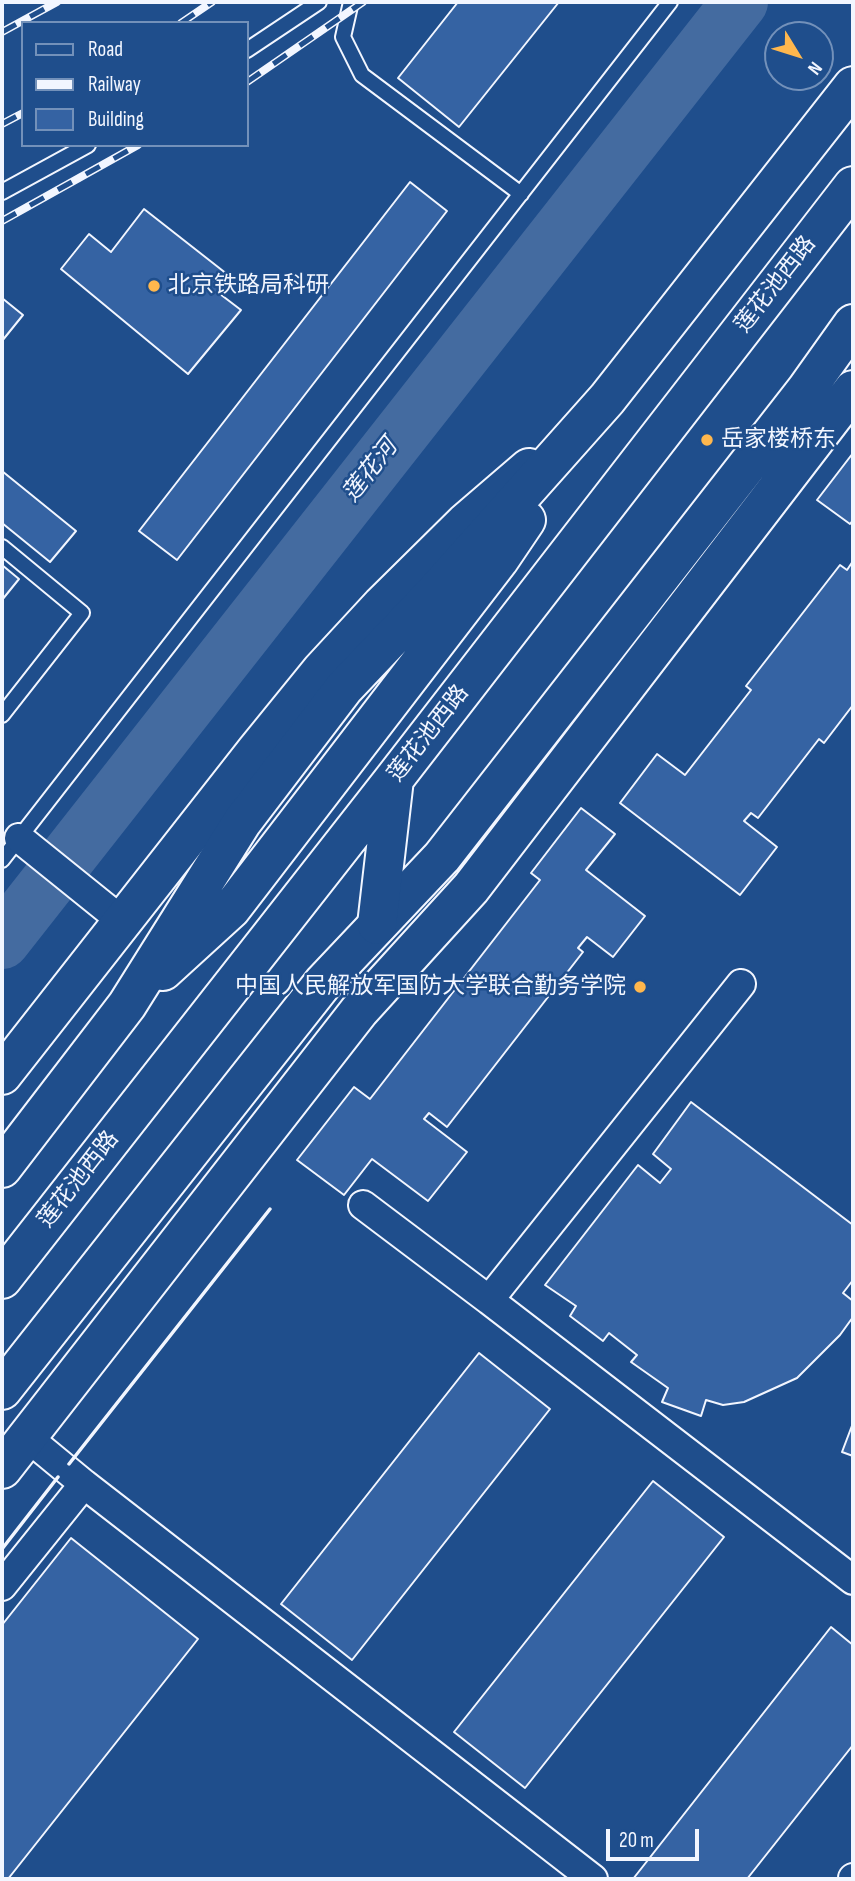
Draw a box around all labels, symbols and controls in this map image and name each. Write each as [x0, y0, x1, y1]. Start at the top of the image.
legend [21, 21, 248, 147]
north arrow [764, 21, 834, 91]
text: Road [88, 37, 123, 62]
text: N [802, 57, 827, 79]
text: Railway [88, 72, 141, 97]
text: Building [88, 107, 144, 132]
street label: 莲花池西路 [730, 231, 822, 339]
place label: 北京铁路局科研 [168, 272, 329, 300]
marker: 北京铁路局科研 [146, 278, 162, 294]
place label: 岳家楼桥东 [721, 426, 836, 454]
marker: 岳家楼桥东 [699, 432, 715, 448]
water label: 莲花河 [337, 434, 405, 508]
street label: 莲花池西路 [383, 680, 475, 788]
place label: 中国人民解放军国防大学联合勤务学院 [235, 973, 626, 1001]
marker: 中国人民解放军国防大学联合勤务学院 [632, 979, 648, 995]
street label: 莲花池西路 [33, 1126, 125, 1234]
scale bar [610, 1814, 703, 1858]
text: 20 m [619, 1828, 654, 1853]

